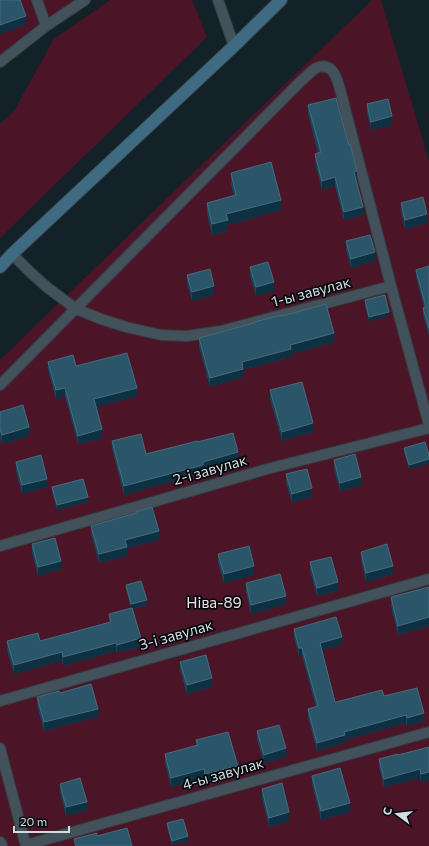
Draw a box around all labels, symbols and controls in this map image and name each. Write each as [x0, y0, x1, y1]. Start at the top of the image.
street label: 1-ы завулак [269, 272, 352, 310]
street label: 2-і завулак [171, 450, 249, 488]
park label: Ніва-89 [186, 593, 242, 611]
street label: 3-і завулак [137, 615, 215, 653]
street label: 4-ы завулак [180, 753, 265, 793]
north arrow [377, 794, 417, 834]
text: С [380, 806, 394, 817]
scale bar [14, 808, 69, 834]
text: 20 m [20, 814, 47, 828]

